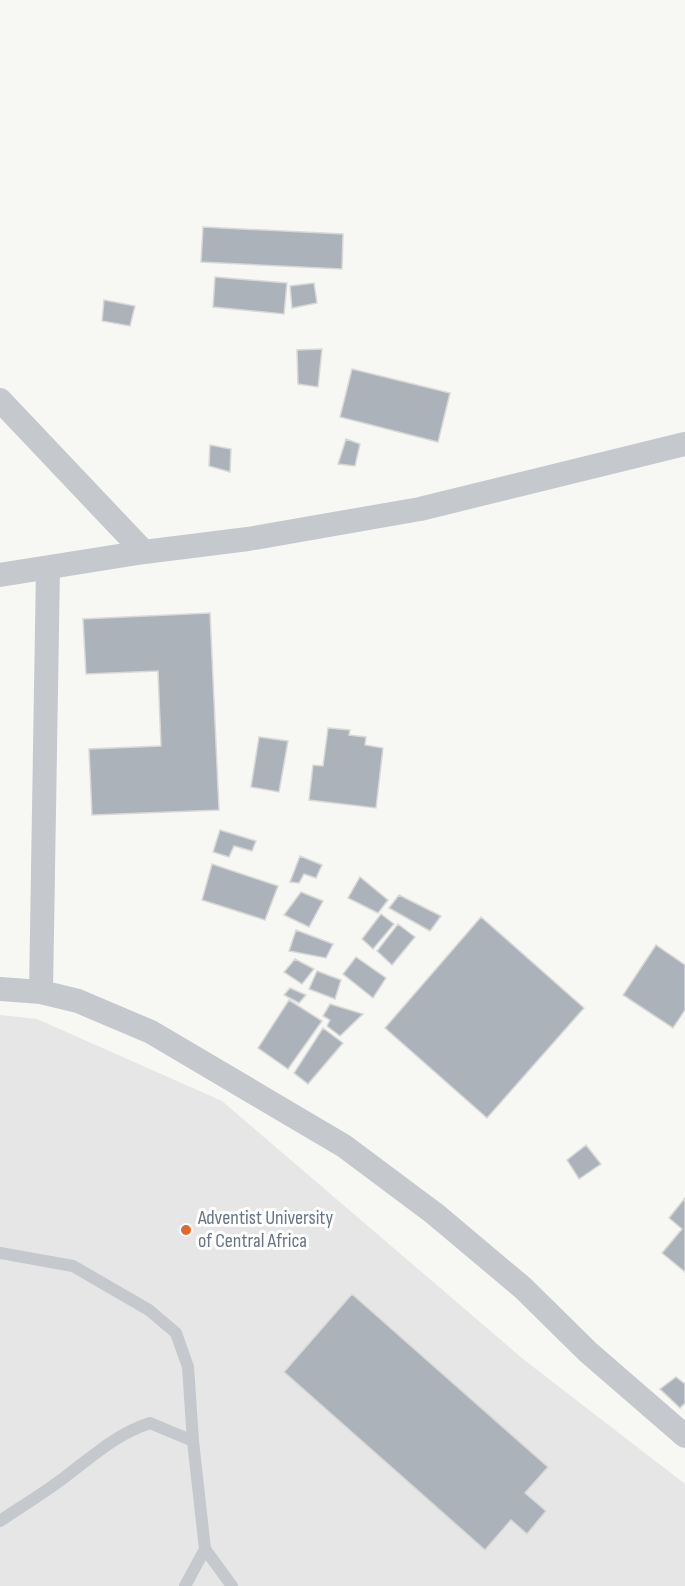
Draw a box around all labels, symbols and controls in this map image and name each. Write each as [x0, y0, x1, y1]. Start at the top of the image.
place label: Adventist University of Central Africa [197, 1206, 333, 1253]
marker: Adventist University of Central Africa [179, 1223, 193, 1237]

